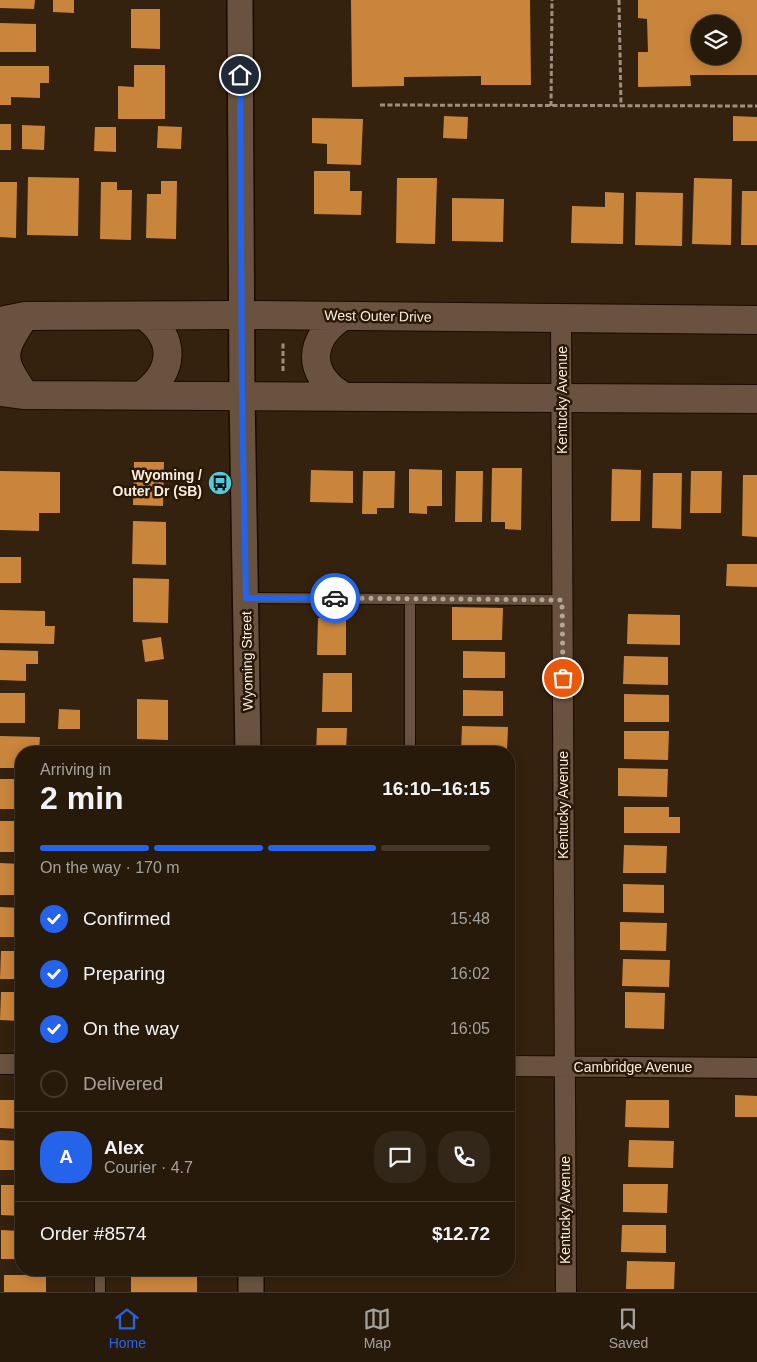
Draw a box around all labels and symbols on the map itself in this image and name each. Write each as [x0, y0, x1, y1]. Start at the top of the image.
pin [219, 54, 261, 96]
street label: West Outer Drive [324, 307, 432, 325]
street label: Kentucky Avenue [554, 346, 570, 454]
place label: Wyoming / Outer Dr (SB) [113, 467, 202, 499]
bus stop icon: Wyoming / Outer Dr (SB) [207, 470, 233, 496]
courier [310, 573, 360, 623]
street label: Wyoming Street [238, 611, 256, 711]
pin [542, 657, 584, 699]
street label: Kentucky Avenue [555, 751, 571, 859]
street label: Cambridge Avenue [574, 1059, 693, 1075]
street label: Kentucky Avenue [557, 1156, 573, 1264]

